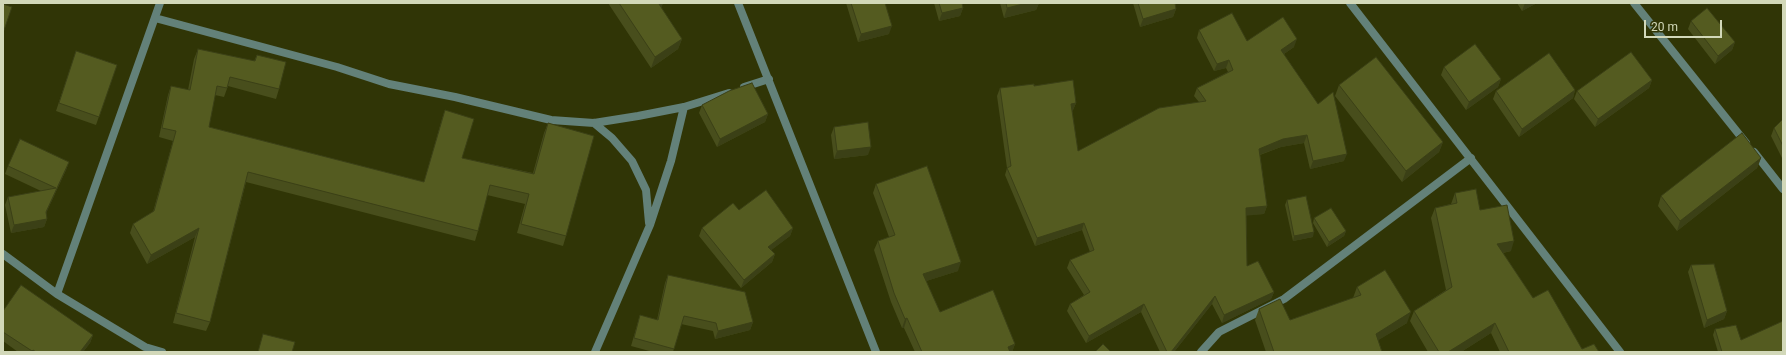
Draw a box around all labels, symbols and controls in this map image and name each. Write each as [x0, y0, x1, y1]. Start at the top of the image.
scale bar [1646, 12, 1724, 38]
text: 20 m [1651, 20, 1678, 34]

